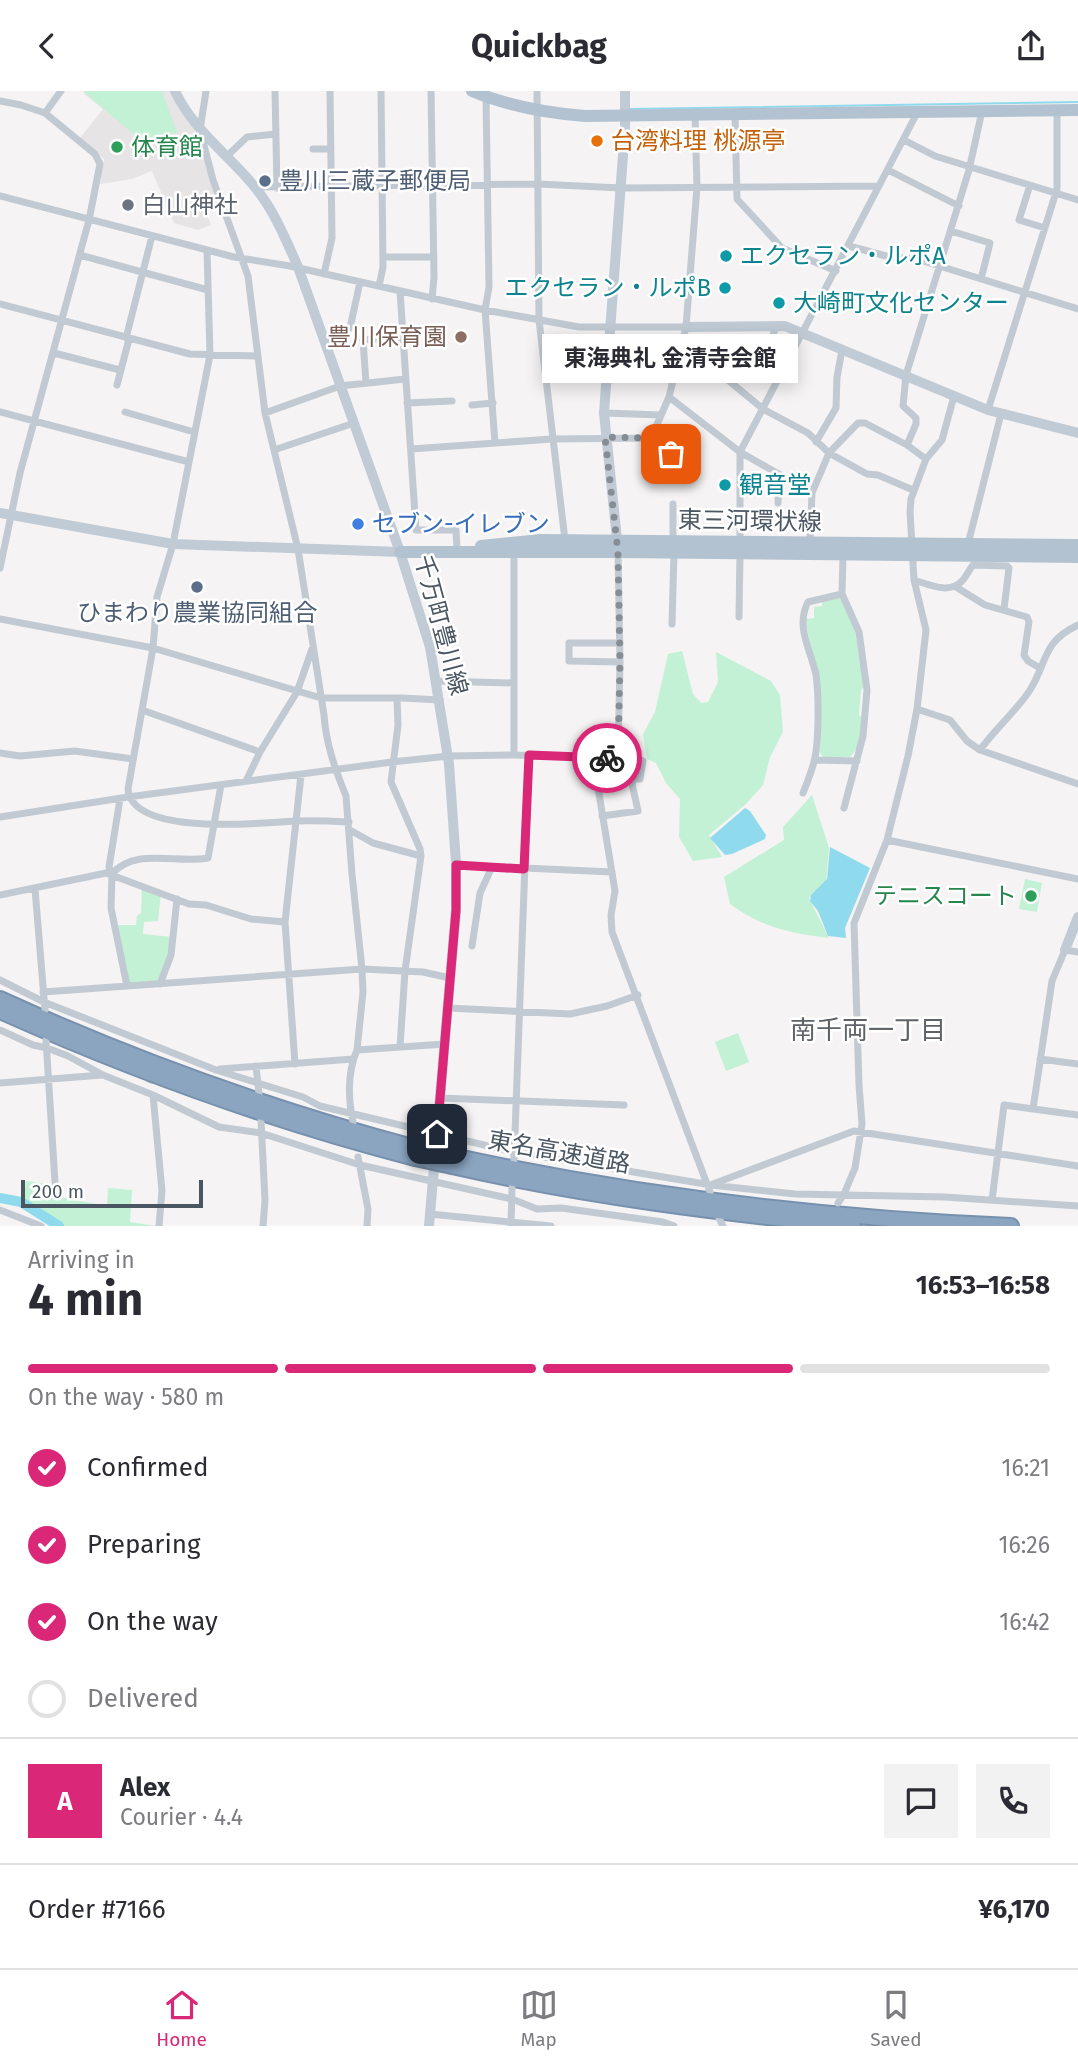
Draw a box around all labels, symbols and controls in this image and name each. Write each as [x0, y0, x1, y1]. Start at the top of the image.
icon: back [28, 27, 66, 65]
text: Quickbag [471, 27, 607, 65]
icon: share [1012, 27, 1050, 65]
place label: 台湾料理 桃源亭 [611, 127, 785, 155]
place label: 体育館 [131, 133, 203, 161]
marker: 台湾料理 桃源亭 [589, 133, 605, 149]
marker: 体育館 [109, 139, 125, 155]
place label: 豊川三蔵子郵便局 [279, 167, 471, 195]
marker: 豊川三蔵子郵便局 [257, 173, 273, 189]
place label: 白山神社 [142, 191, 238, 219]
marker: 白山神社 [120, 197, 136, 213]
place label: エクセラン・ルポA [740, 242, 946, 270]
marker: エクセラン・ルポA [718, 248, 734, 264]
place label: エクセラン・ルポB [504, 274, 711, 302]
marker: エクセラン・ルポB [717, 280, 733, 296]
place label: 大崎町文化センター [793, 289, 1009, 317]
marker: 大崎町文化センター [771, 295, 787, 311]
place label: 豊川保育園 [327, 323, 447, 351]
marker: 豊川保育園 [453, 329, 469, 345]
callout: 東海典礼 金清寺会館 [543, 335, 799, 384]
text: 東海典礼 金清寺会館 [564, 344, 776, 372]
pin [641, 424, 701, 484]
icon: bag [652, 435, 690, 473]
place label: 観音堂 [739, 471, 811, 499]
marker: 観音堂 [717, 477, 733, 493]
street label: 東三河環状線 [678, 506, 822, 536]
place label: セブン-イレブン [372, 510, 550, 538]
marker: セブン-イレブン [350, 516, 366, 532]
street label: 千万町豊川線 [409, 552, 473, 698]
marker: ひまわり農業協同組合 [189, 579, 205, 595]
place label: ひまわり農業協同組合 [77, 599, 317, 627]
courier [572, 723, 642, 793]
icon: bike [588, 739, 626, 777]
place label: テニスコート [873, 882, 1017, 910]
marker: テニスコート [1023, 888, 1039, 904]
district label: 南千両一丁目 [790, 1015, 946, 1046]
pin [407, 1104, 467, 1164]
icon: home [418, 1115, 456, 1153]
street label: 東名高速道路 [486, 1126, 632, 1178]
scale bar [21, 1177, 203, 1209]
text: 200 m [32, 1180, 84, 1203]
text: Arriving in [28, 1246, 135, 1274]
text: 16:53–16:58 [916, 1270, 1050, 1301]
text: 4 min [28, 1272, 143, 1327]
text: On the way · 580 m [28, 1383, 224, 1411]
icon: check [28, 1449, 66, 1487]
text: Confirmed [87, 1452, 208, 1483]
text: 16:21 [1001, 1454, 1050, 1482]
icon: check [28, 1526, 66, 1564]
text: Preparing [87, 1529, 200, 1560]
text: 16:26 [999, 1531, 1050, 1559]
icon: check [28, 1603, 66, 1641]
text: On the way [87, 1606, 218, 1637]
text: 16:42 [999, 1608, 1050, 1636]
text: Delivered [87, 1683, 199, 1714]
button: chat [884, 1764, 958, 1838]
button: phone [976, 1764, 1050, 1838]
text: Alex [120, 1772, 170, 1803]
text: A [57, 1786, 73, 1817]
text: Courier · 4.4 [120, 1803, 243, 1831]
text: Order #7166 [28, 1894, 166, 1925]
text: ¥6,170 [979, 1894, 1050, 1925]
tab: Home [156, 1986, 207, 2051]
tab: Map [520, 1986, 558, 2051]
tab: Saved [870, 1986, 922, 2051]

